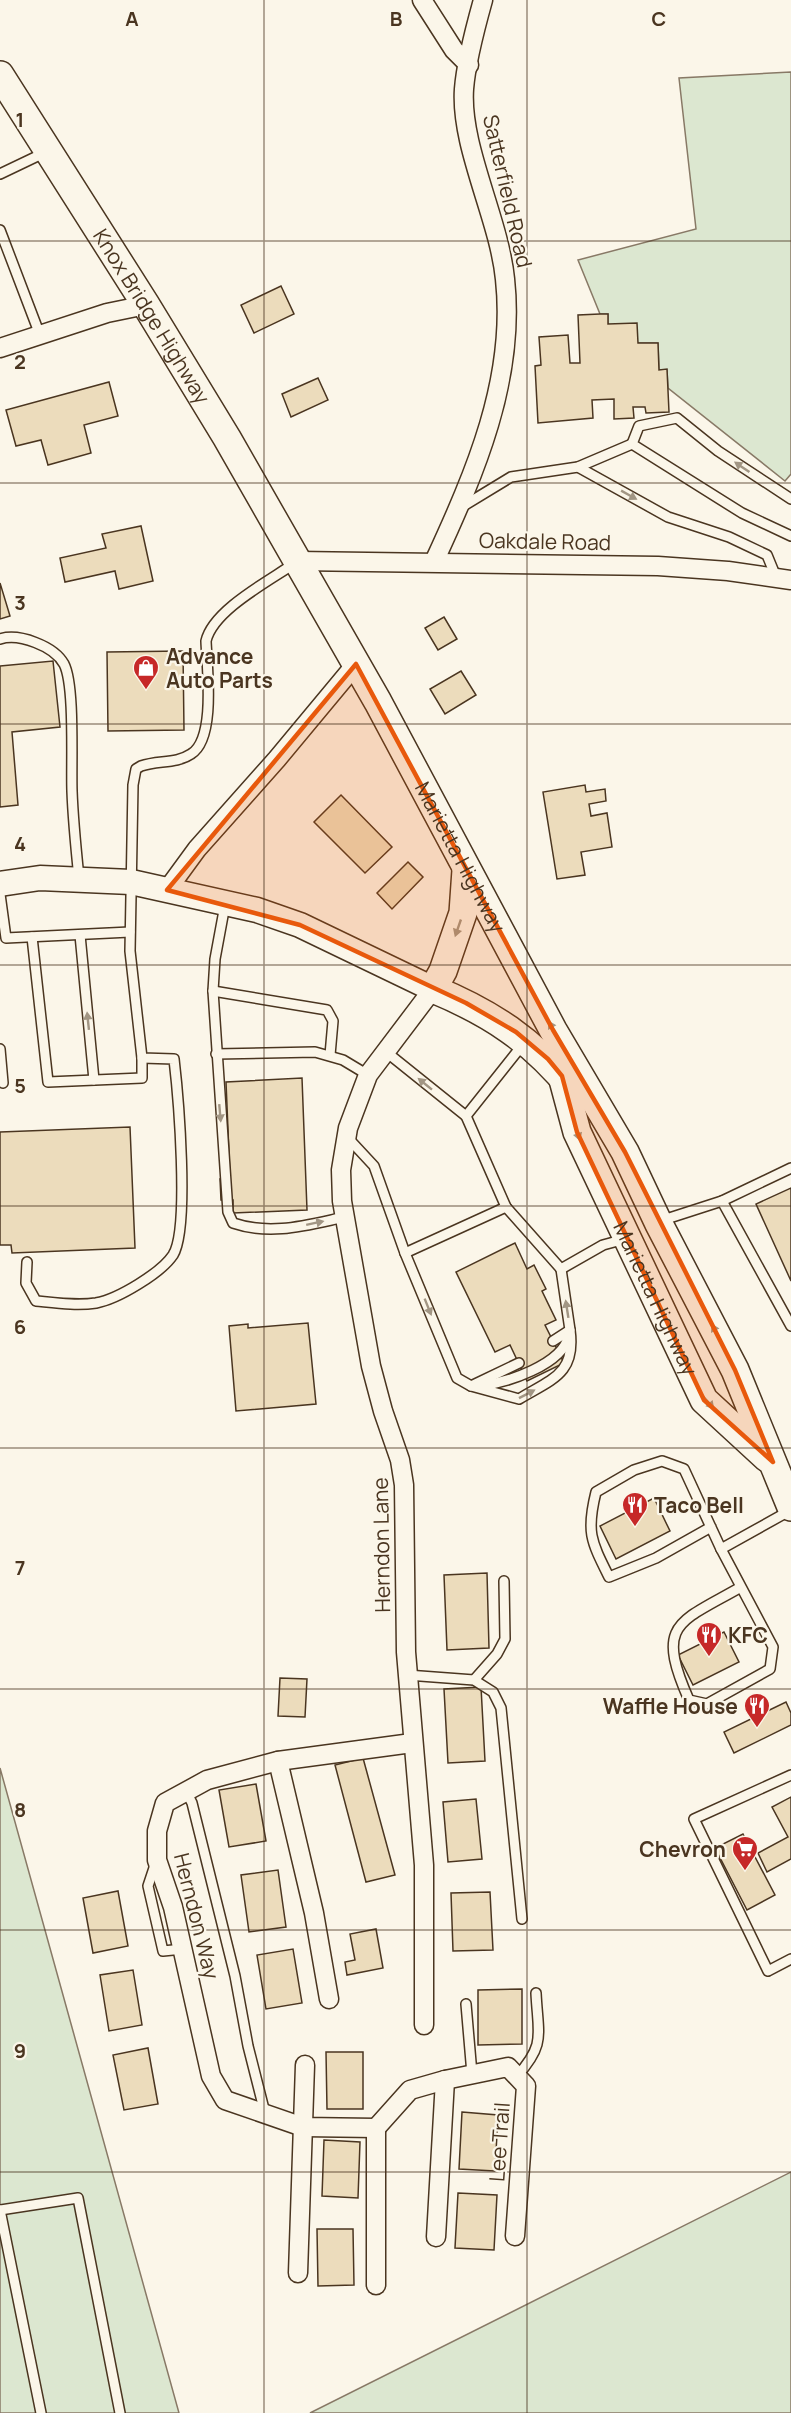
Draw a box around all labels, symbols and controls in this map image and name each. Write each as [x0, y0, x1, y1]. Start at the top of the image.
text: A [125, 5, 139, 32]
text: B [390, 5, 403, 32]
text: C [652, 5, 666, 32]
text: 1 [16, 106, 24, 133]
street label: Satterfield Road [477, 112, 539, 270]
street label: Knox Bridge Highway [87, 223, 217, 409]
text: 2 [14, 348, 26, 375]
one-way arrow [735, 461, 751, 473]
one-way arrow [621, 490, 638, 500]
street label: Oakdale Road [479, 526, 611, 556]
text: 3 [14, 589, 26, 616]
place label: Advance Auto Parts [166, 642, 273, 694]
shop icon: Advance Auto Parts [131, 653, 161, 691]
street label: Marietta Highway [409, 777, 512, 937]
text: 4 [14, 830, 26, 857]
one-way arrow [453, 919, 463, 937]
one-way arrow [84, 1012, 93, 1031]
one-way arrow [548, 1021, 558, 1038]
text: 5 [14, 1072, 26, 1099]
one-way arrow [418, 1078, 433, 1090]
one-way arrow [215, 1103, 225, 1122]
one-way arrow [573, 1123, 583, 1141]
street label: Marietta Highway [607, 1217, 704, 1380]
one-way arrow [306, 1218, 324, 1228]
one-way arrow [424, 1298, 433, 1316]
one-way arrow [562, 1300, 571, 1319]
text: 6 [14, 1313, 26, 1340]
one-way arrow [711, 1323, 721, 1341]
one-way arrow [518, 1389, 535, 1398]
one-way arrow [701, 1394, 715, 1409]
street label: Herndon Lane [366, 1477, 396, 1613]
restaurant icon: Taco Bell [620, 1490, 650, 1528]
place label: Taco Bell [654, 1491, 744, 1519]
text: 7 [15, 1554, 25, 1581]
restaurant icon: KFC [694, 1620, 724, 1658]
place label: KFC [728, 1621, 768, 1649]
restaurant icon: Waffle House [742, 1691, 772, 1729]
place label: Waffle House [603, 1692, 738, 1720]
text: 8 [14, 1796, 26, 1823]
supermarket icon: Chevron [730, 1834, 760, 1872]
place label: Chevron [639, 1835, 726, 1863]
street label: Herndon Way [168, 1850, 226, 1982]
text: 9 [14, 2037, 26, 2064]
street label: Lee Trail [482, 2101, 516, 2183]

